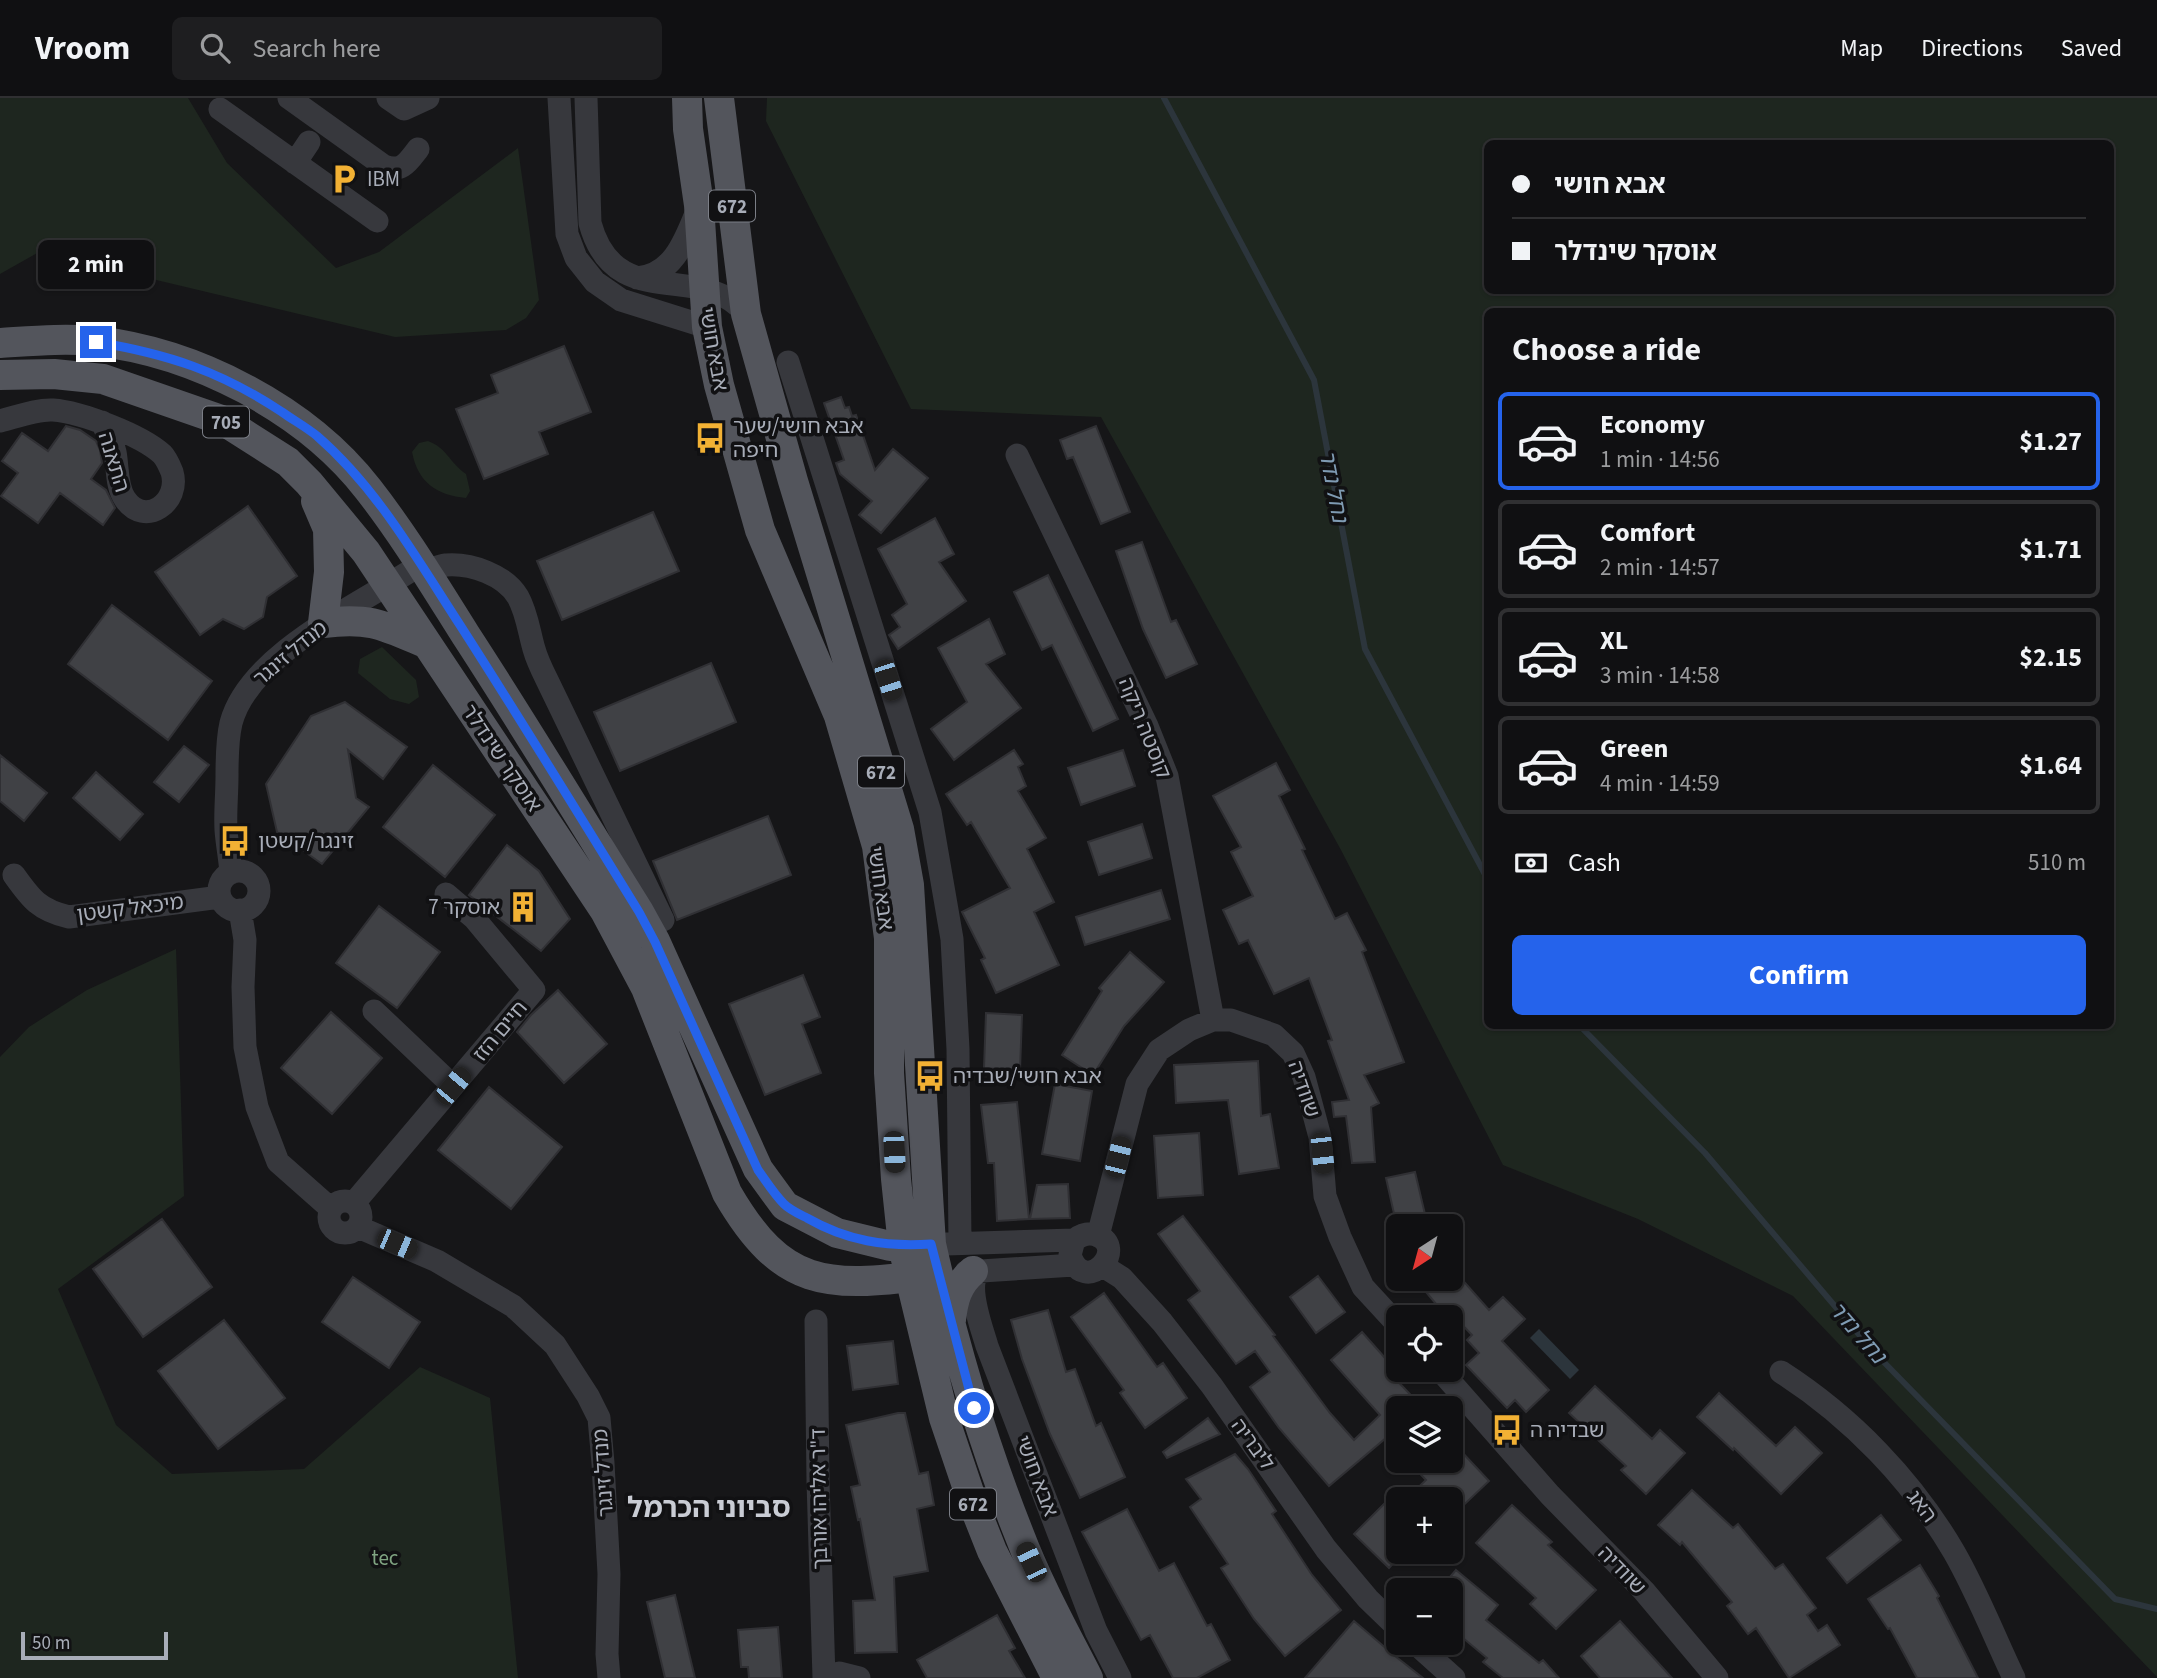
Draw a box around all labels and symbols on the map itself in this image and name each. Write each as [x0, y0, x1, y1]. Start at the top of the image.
parking icon: IBM [327, 162, 361, 196]
place label: IBM [367, 164, 400, 194]
road number: 672 [709, 190, 755, 222]
callout: 2 min [38, 240, 154, 289]
street label: אבא חושי [692, 305, 736, 393]
route end [80, 326, 112, 358]
road number: 705 [203, 406, 249, 438]
place label: אבא חושי/שער חיפה [733, 411, 864, 465]
bus stop icon: אבא חושי/שער חיפה [693, 421, 727, 455]
street label: התאנה [91, 428, 137, 496]
water label: נחל נדר [1310, 447, 1357, 527]
street label: מנדל זינגר [247, 613, 334, 693]
car [872, 657, 905, 703]
street label: קוסטה ריקה [1111, 673, 1179, 783]
street label: אוסקר שינדלר [455, 698, 549, 818]
road number: 672 [858, 757, 904, 788]
bus stop icon: זינגר/קשטן [218, 824, 252, 858]
place label: זינגר/קשטן [258, 826, 354, 856]
street label: אבא חושי [860, 844, 902, 932]
street label: מיכאל קשטן [75, 887, 185, 929]
building icon: אוסקר 7 [506, 890, 540, 924]
place label: אוסקר 7 [428, 892, 500, 922]
street label: חיים הזז [466, 994, 534, 1068]
street label: שוודיה [1280, 1057, 1328, 1121]
bus stop icon: אבא חושי/שבדיה [913, 1059, 947, 1093]
place label: אבא חושי/שבדיה [953, 1061, 1102, 1091]
car [432, 1063, 475, 1109]
car [883, 1130, 906, 1174]
car [1310, 1131, 1335, 1175]
car [1103, 1134, 1134, 1180]
north arrow [1386, 1214, 1463, 1292]
car [374, 1226, 421, 1262]
water label: נחל נדר [1821, 1294, 1895, 1372]
route start [958, 1392, 990, 1424]
street label: ליבריה [1224, 1412, 1282, 1476]
bus stop icon: שבדיה ה [1490, 1413, 1524, 1447]
place label: שבדיה ה [1530, 1415, 1604, 1445]
street label: מנדל זינגר [585, 1428, 621, 1518]
street label: ד"ר אליהו אורבך [803, 1428, 835, 1570]
street label: אבא חושי [1008, 1431, 1066, 1521]
street label: האג [1900, 1483, 1944, 1529]
district label: סביוני הכרמל [627, 1488, 791, 1528]
road number: 672 [950, 1488, 996, 1520]
car [1013, 1539, 1050, 1585]
street label: שוודיה [1591, 1539, 1653, 1601]
park label: tec [372, 1543, 399, 1573]
scale bar [21, 1629, 168, 1661]

